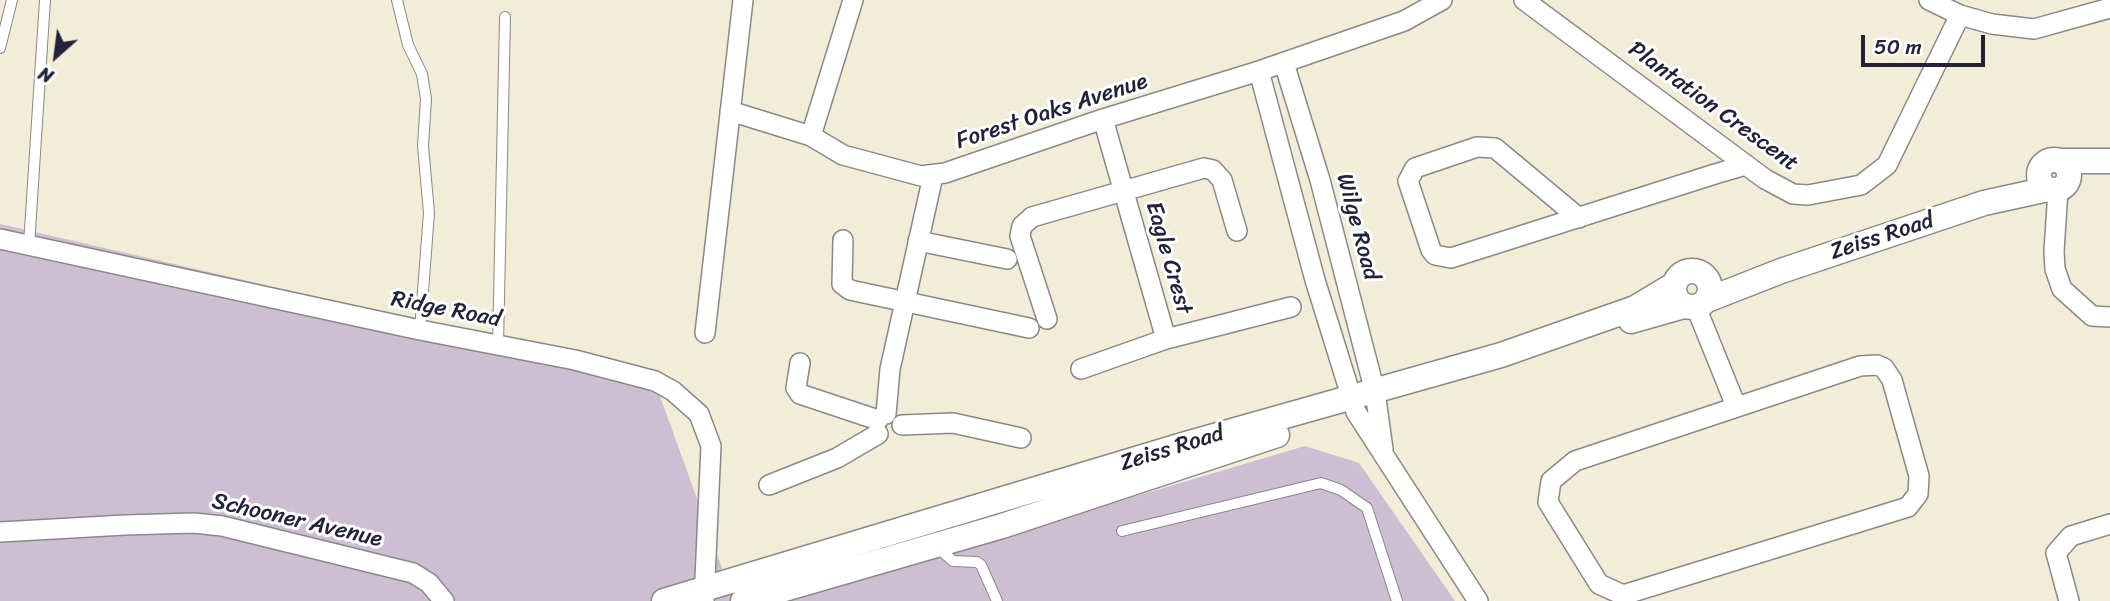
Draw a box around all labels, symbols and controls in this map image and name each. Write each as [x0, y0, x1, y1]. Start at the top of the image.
north arrow [21, 21, 91, 91]
scale bar [1865, 21, 1989, 65]
text: 50 m [1874, 28, 1922, 66]
street label: Plantation Crescent [1623, 36, 1803, 178]
text: N [32, 57, 59, 93]
street label: Forest Oaks Avenue [953, 68, 1151, 156]
street label: Wilge Road [1330, 171, 1384, 283]
street label: Eagle Crest [1139, 199, 1197, 317]
street label: Zeiss Road [1827, 207, 1937, 267]
street label: Ridge Road [389, 286, 503, 334]
street label: Zeiss Road [1117, 420, 1227, 478]
street label: Schooner Avenue [209, 488, 385, 554]

